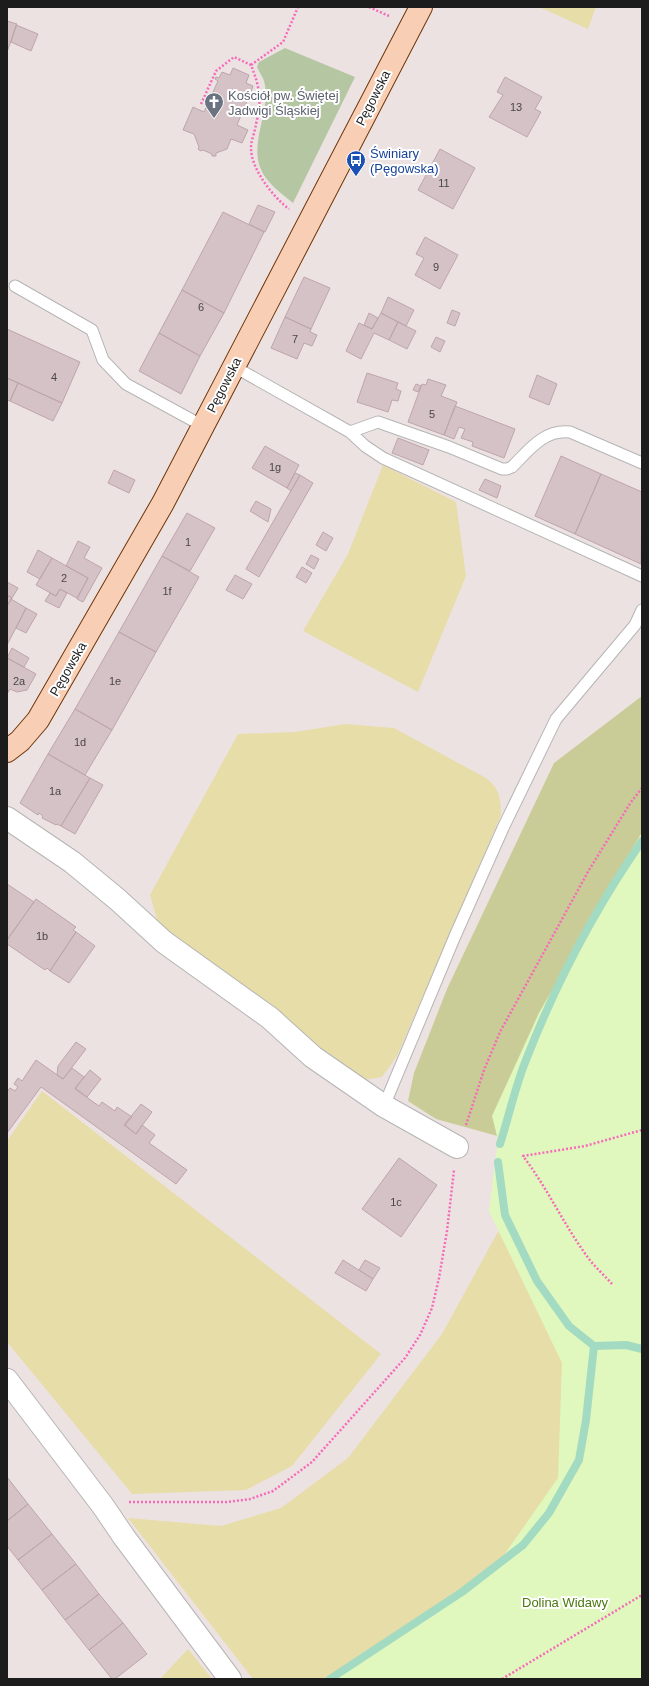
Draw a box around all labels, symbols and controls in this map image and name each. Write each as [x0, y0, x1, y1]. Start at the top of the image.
street label: Pęgowska [353, 67, 394, 128]
place label: Kościół pw. Świętej Jadwigi Śląskiej [228, 88, 339, 118]
church icon: Kościół pw. Świętej Jadwigi Śląskiej [203, 91, 225, 119]
house number: 13 [510, 101, 522, 113]
place label: Świniary (Pęgowska) [370, 146, 439, 176]
bus stop icon: Świniary (Pęgowska) [345, 149, 367, 177]
house number: 11 [438, 177, 450, 189]
house number: 9 [433, 261, 439, 273]
house number: 6 [198, 301, 204, 313]
house number: 7 [292, 333, 298, 345]
street label: Pęgowska [204, 354, 245, 415]
house number: 4 [51, 371, 57, 383]
house number: 5 [429, 408, 435, 420]
house number: 1g [269, 461, 281, 473]
house number: 1 [185, 536, 191, 548]
house number: 2 [61, 572, 67, 584]
house number: 1f [162, 585, 173, 597]
street label: Pęgowska [47, 639, 90, 699]
house number: 2a [13, 675, 26, 687]
house number: 1e [109, 675, 121, 687]
house number: 1d [74, 736, 86, 748]
house number: 1a [49, 785, 62, 797]
house number: 1b [36, 930, 48, 942]
house number: 1c [390, 1196, 402, 1208]
park label: Dolina Widawy [522, 1595, 608, 1610]

